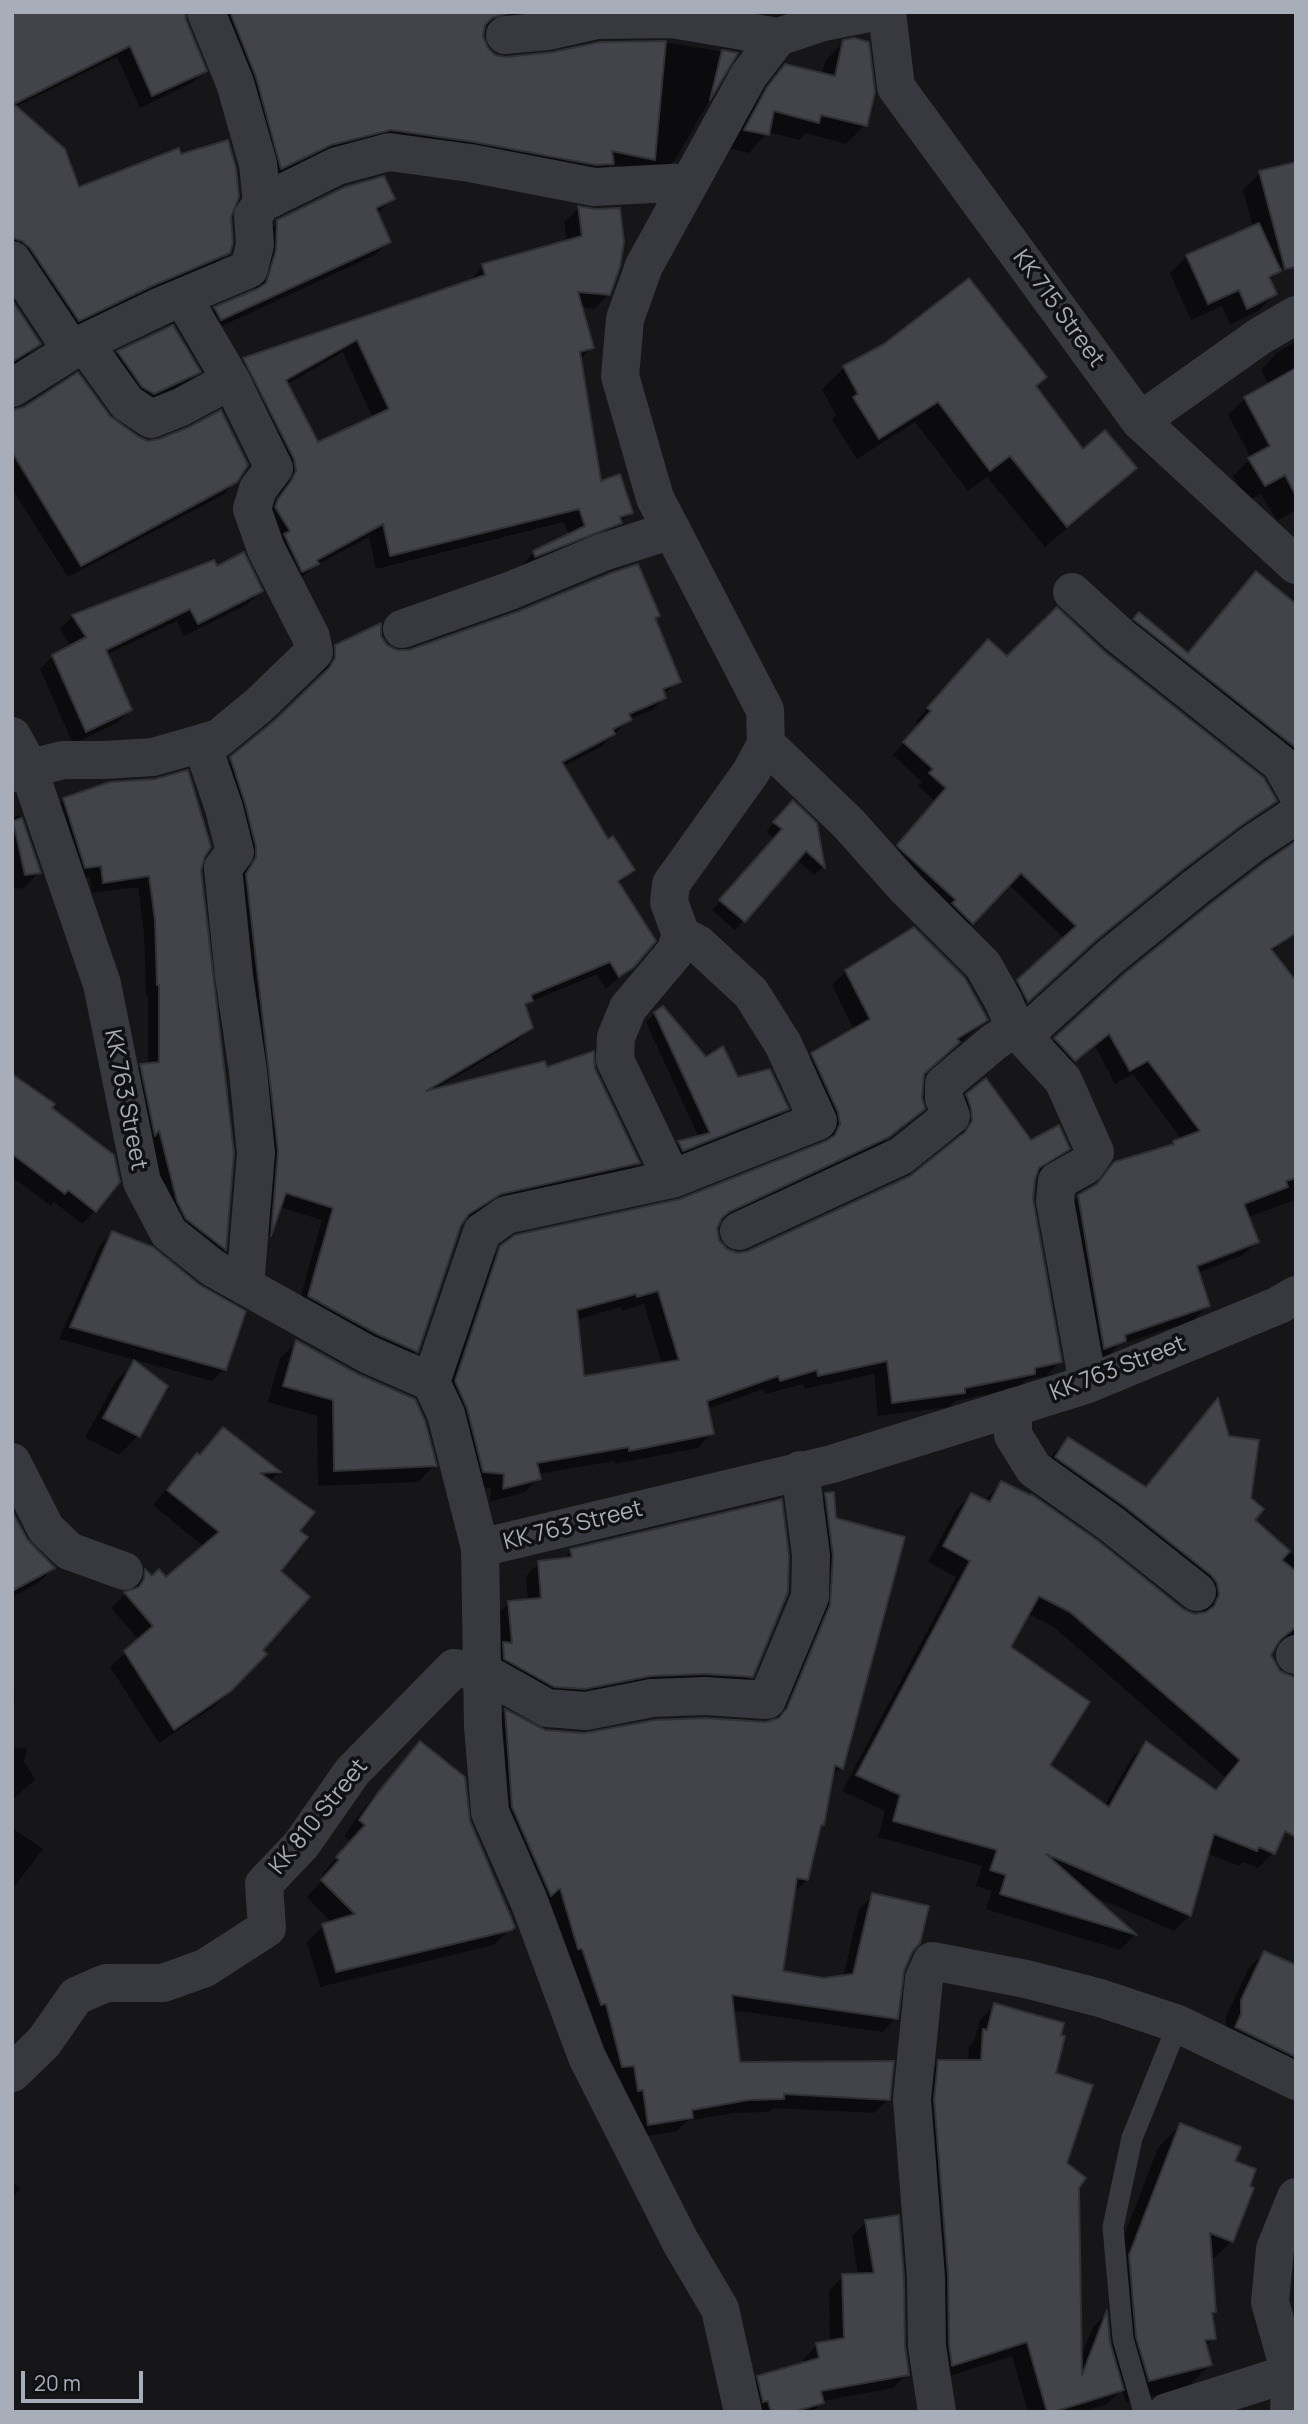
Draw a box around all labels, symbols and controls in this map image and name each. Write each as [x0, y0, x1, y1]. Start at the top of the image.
street label: KK 715 Street [1006, 245, 1110, 373]
street label: KK 763 Street [98, 1027, 152, 1173]
street label: KK 763 Street [1046, 1331, 1190, 1407]
street label: KK 763 Street [500, 1495, 646, 1557]
street label: KK 810 Street [264, 1754, 374, 1880]
scale bar [24, 2358, 147, 2402]
text: 20 m [34, 2369, 81, 2397]

